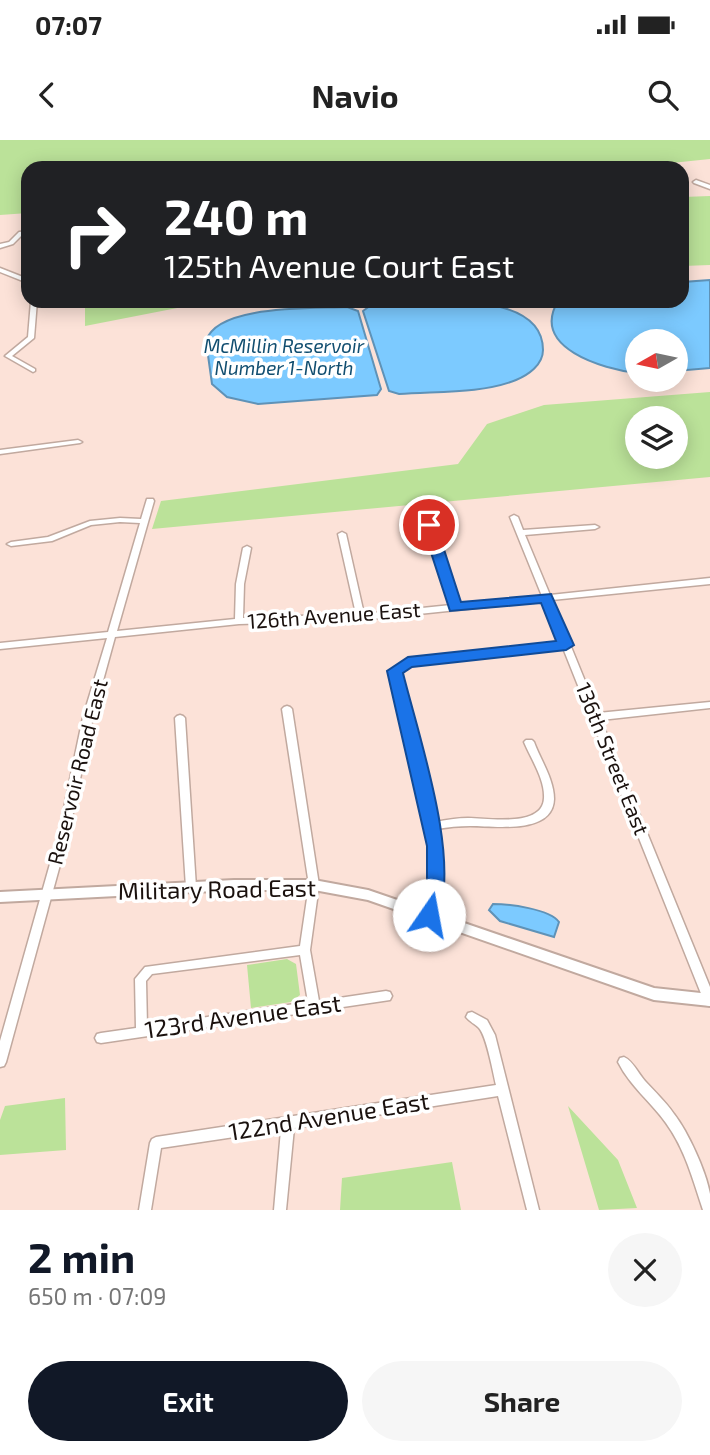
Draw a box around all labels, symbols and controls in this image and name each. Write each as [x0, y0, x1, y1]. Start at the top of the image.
text: 07:07 [35, 9, 102, 40]
icon: back [28, 76, 66, 114]
text: Navio [311, 76, 399, 114]
icon: search [644, 76, 682, 114]
text: 240 m [164, 186, 308, 245]
icon: right [49, 189, 140, 280]
text: 125th Avenue Court East [164, 246, 514, 284]
north arrow [625, 329, 688, 392]
map controls [625, 329, 688, 469]
water label: McMillin Reservoir Number 1-North [204, 334, 365, 379]
button: layers [625, 406, 688, 469]
pin [399, 495, 459, 555]
icon: arrive [410, 506, 448, 544]
street label: 126th Avenue East [246, 596, 421, 633]
street label: Reservoir Road East [41, 676, 112, 867]
street label: 136th Street East [571, 679, 655, 838]
street label: Military Road East [118, 872, 316, 905]
position arrow [392, 878, 466, 952]
street label: 123rd Avenue East [143, 987, 343, 1044]
street label: 122nd Avenue East [226, 1085, 431, 1146]
text: 2 min [28, 1231, 135, 1281]
button: close [608, 1233, 682, 1307]
text: 650 m · 07:09 [28, 1282, 166, 1310]
button: Exit [28, 1361, 348, 1441]
button: Share [362, 1361, 682, 1441]

